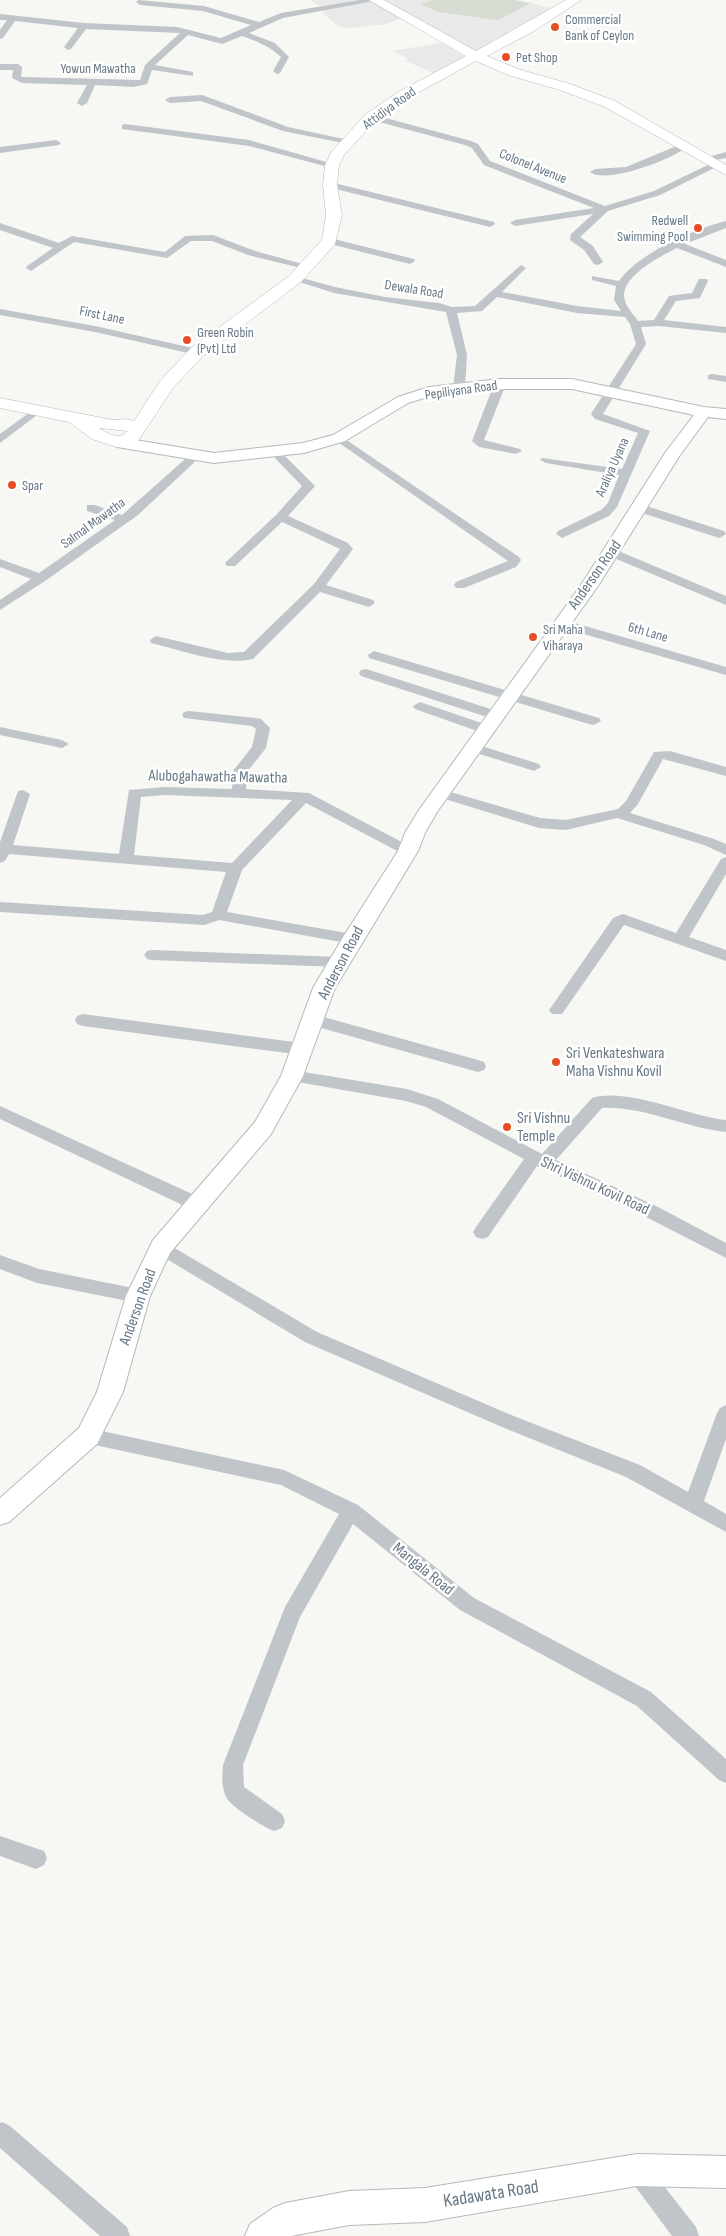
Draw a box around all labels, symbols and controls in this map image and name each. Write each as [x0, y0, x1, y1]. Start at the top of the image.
place label: Commercial Bank of Ceylon [565, 11, 634, 44]
marker: Commercial Bank of Ceylon [549, 21, 561, 33]
place label: Pet Shop [516, 49, 558, 66]
marker: Pet Shop [500, 51, 512, 63]
street label: Yowun Mawatha [60, 60, 136, 77]
street label: Attidiya Road [358, 83, 419, 134]
street label: Colonel Avenue [497, 145, 569, 187]
place label: Redwell Swimming Pool [617, 212, 688, 245]
marker: Redwell Swimming Pool [692, 222, 704, 234]
street label: Dewala Road [383, 276, 445, 302]
street label: First Lane [78, 302, 126, 328]
place label: Green Robin (Pvt) Ltd [197, 324, 254, 357]
marker: Green Robin (Pvt) Ltd [181, 334, 193, 346]
street label: Pepiliyana Road [424, 376, 498, 403]
street label: Araliya Uyana [591, 435, 633, 500]
place label: Spar [22, 477, 43, 494]
marker: Spar [6, 479, 18, 491]
street label: Salmal Mawatha [57, 494, 129, 552]
street label: Anderson Road [564, 537, 626, 614]
street label: 6th Lane [626, 618, 670, 646]
place label: Sri Maha Viharaya [543, 621, 583, 654]
marker: Sri Maha Viharaya [527, 631, 539, 643]
street label: Alubogahawatha Mawatha [147, 766, 288, 788]
street label: Anderson Road [313, 923, 368, 1004]
place label: Sri Venkateshwara Maha Vishnu Kovil [566, 1044, 664, 1081]
marker: Sri Venkateshwara Maha Vishnu Kovil [550, 1056, 562, 1068]
place label: Sri Vishnu Temple [517, 1109, 570, 1146]
marker: Sri Vishnu Temple [501, 1121, 513, 1133]
street label: Shri Vishnu Kovil Road [538, 1153, 652, 1219]
street label: Anderson Road [115, 1266, 161, 1349]
street label: Mangala Road [389, 1539, 457, 1599]
street label: Kadawata Road [442, 2175, 540, 2213]

